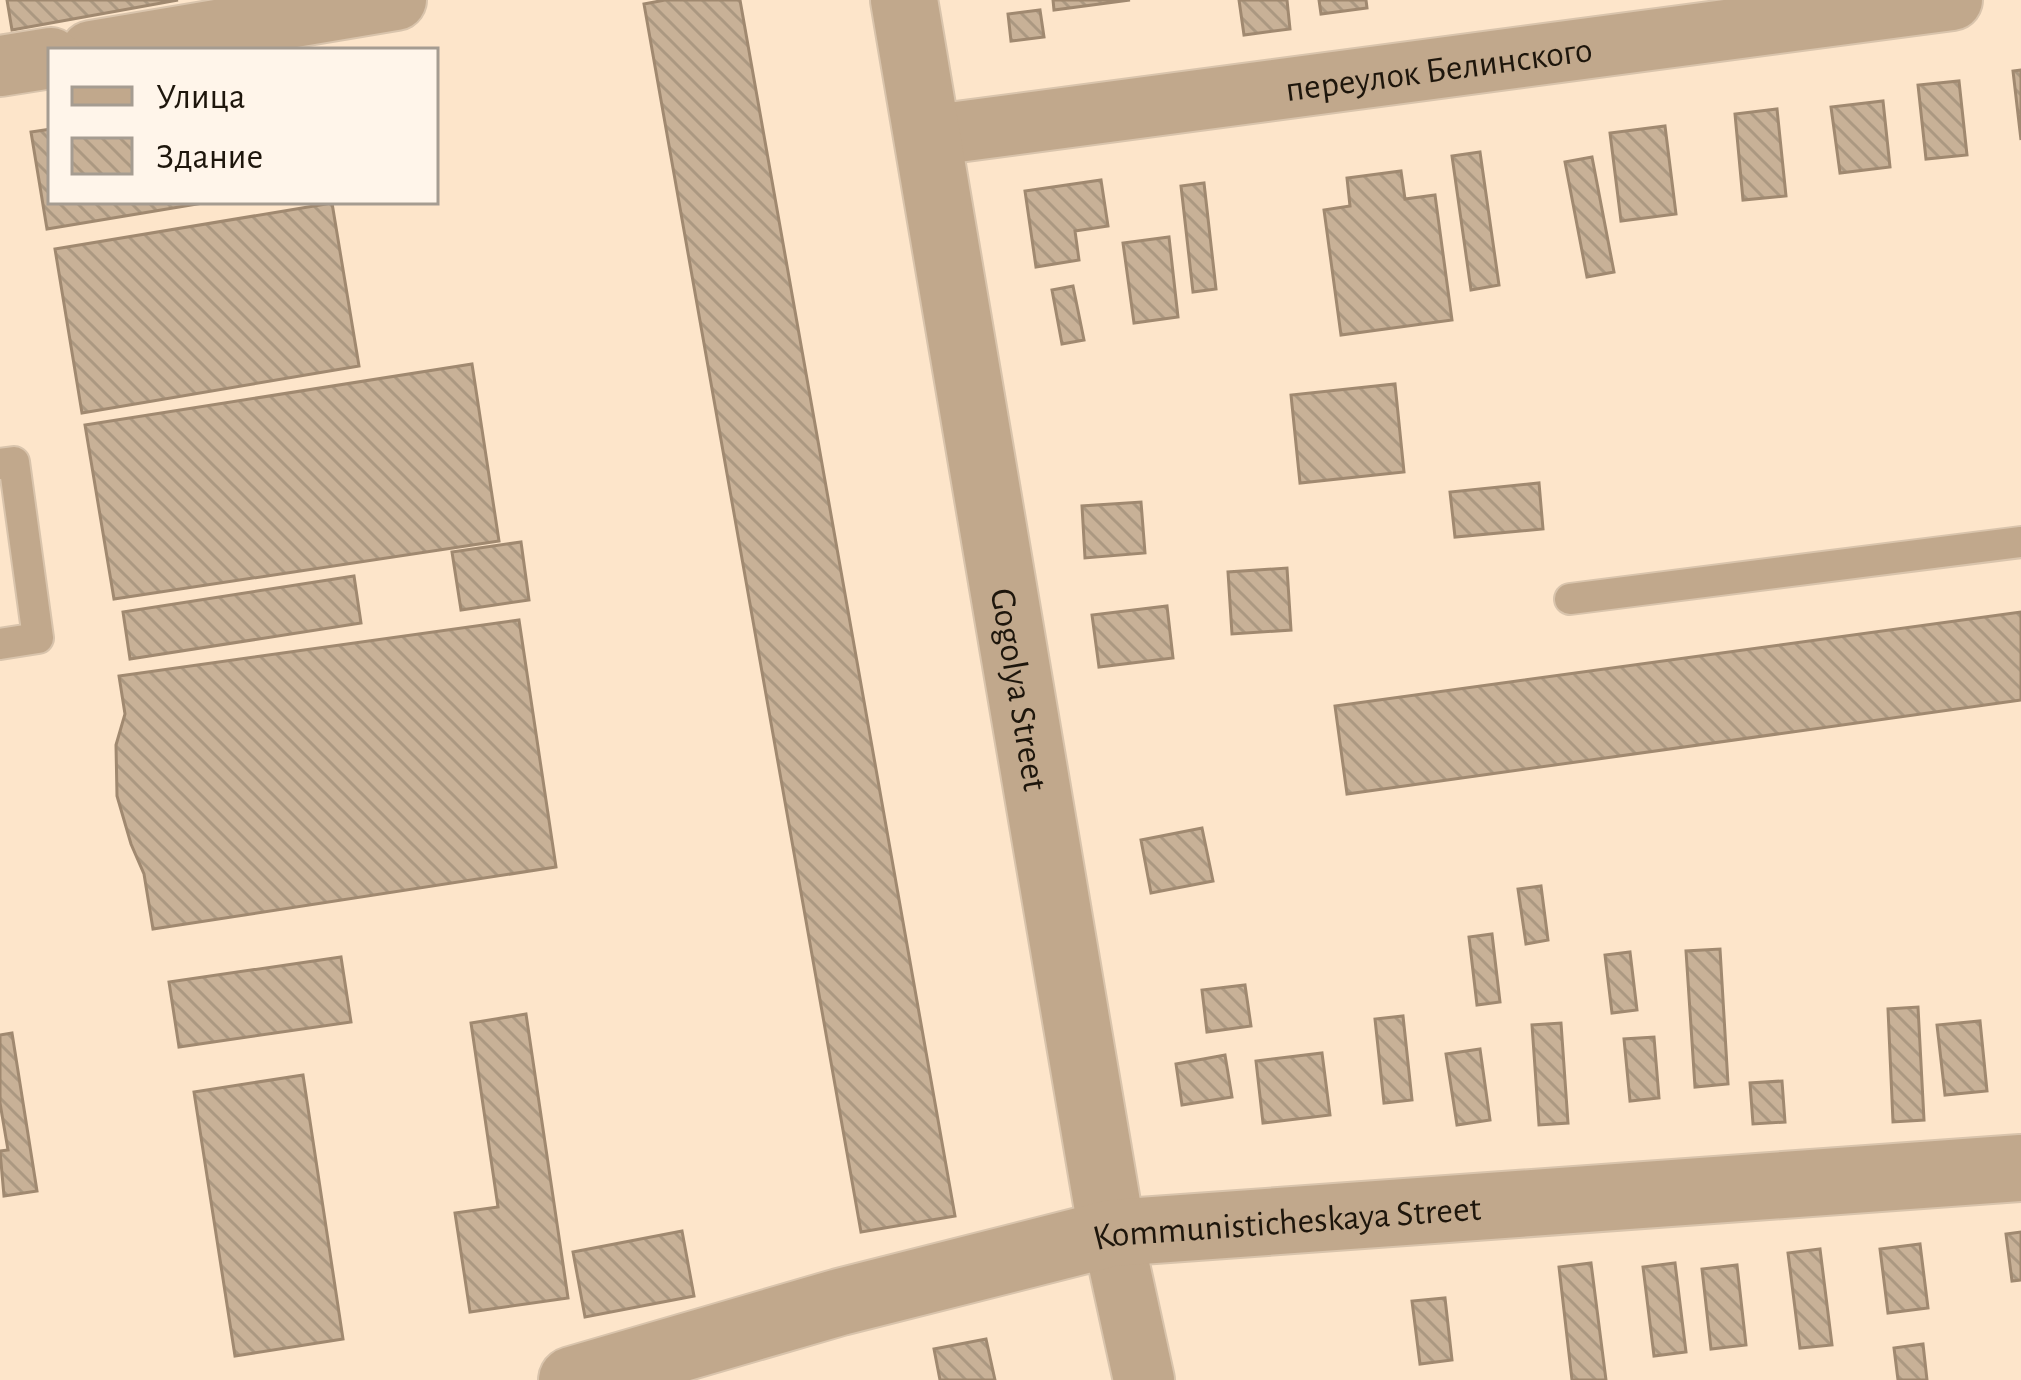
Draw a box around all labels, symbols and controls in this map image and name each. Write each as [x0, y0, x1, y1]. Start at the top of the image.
street label: переулок Белинского [1283, 32, 1594, 108]
legend [48, 48, 438, 204]
text: Улица [156, 79, 245, 115]
text: Здание [156, 139, 263, 175]
street label: Gogolya Street [984, 586, 1053, 794]
street label: Kommunisticheskaya Street [1089, 1191, 1483, 1257]

